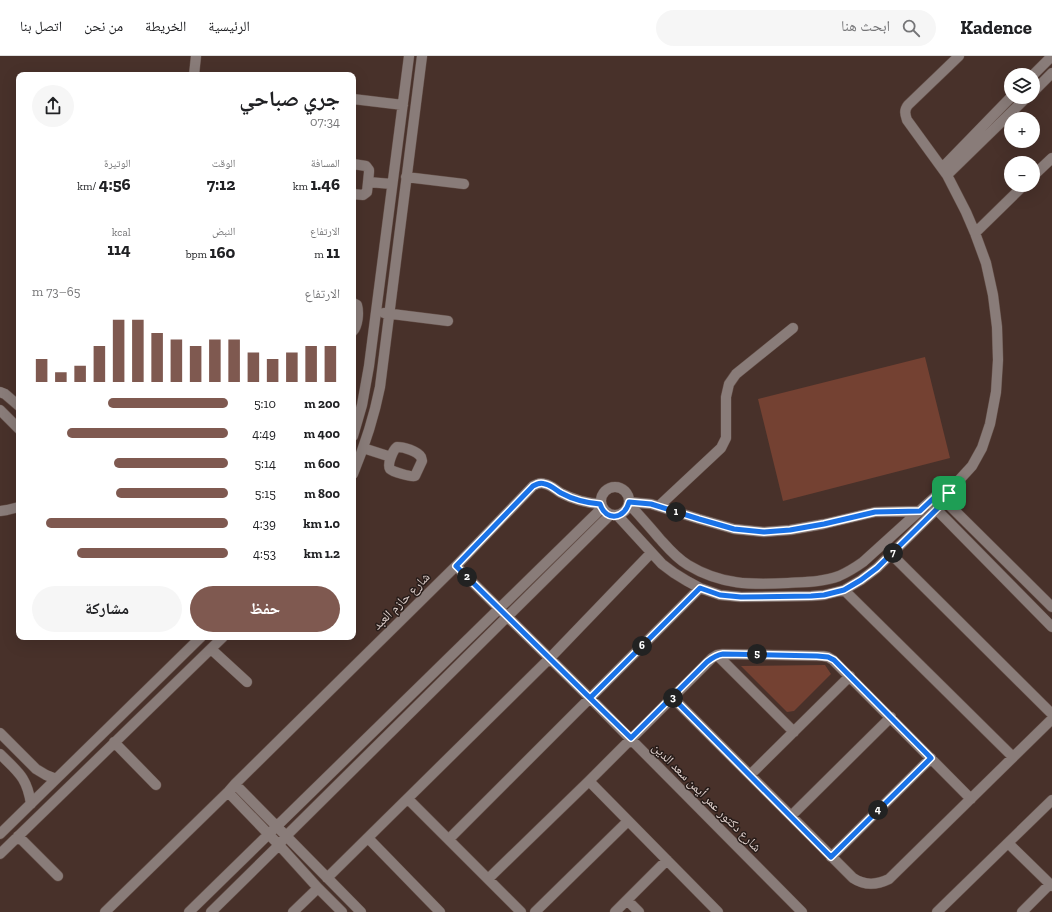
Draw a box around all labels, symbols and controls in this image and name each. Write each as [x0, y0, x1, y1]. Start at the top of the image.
search box [656, 10, 936, 46]
text: Kadence [960, 16, 1032, 39]
text: ابحث هنا [841, 17, 890, 35]
icon: search [900, 17, 922, 39]
text: اتصل بنا [20, 18, 62, 35]
text: من نحن [84, 18, 123, 35]
text: الخريطة [145, 18, 186, 35]
text: الرئيسية [208, 18, 250, 35]
map controls [1004, 68, 1040, 192]
button: layers [1004, 68, 1040, 104]
button: share [32, 85, 74, 127]
text: جري صباحي [239, 85, 340, 112]
button: + [1004, 112, 1040, 148]
text: 07:34 [310, 114, 340, 129]
button: − [1004, 156, 1040, 192]
text: الوتيرة [104, 157, 131, 170]
text: الوقت [212, 157, 235, 170]
text: المسافة [311, 157, 340, 170]
text: 4:56 [99, 174, 131, 194]
text: 7:12 [207, 174, 235, 194]
text: 1.46 [310, 174, 340, 194]
text: /km [77, 180, 99, 193]
text: km [293, 180, 310, 193]
text: النبض [212, 225, 235, 238]
text: الارتفاع [310, 225, 340, 238]
text: kcal [112, 226, 131, 239]
text: 114 [107, 239, 131, 259]
text: 160 [210, 242, 235, 262]
text: 11 [326, 242, 340, 262]
text: bpm [186, 248, 210, 261]
text: m [314, 248, 326, 261]
text: 65–73 m [32, 284, 80, 299]
text: الارتفاع [305, 286, 340, 301]
text: 5:10 [254, 396, 276, 411]
text: 200 m [304, 396, 340, 411]
text: 4:49 [252, 426, 276, 441]
text: 400 m [304, 426, 340, 441]
text: 5:14 [254, 456, 276, 471]
text: 600 m [304, 456, 340, 471]
pin [932, 476, 966, 510]
icon: arrive [938, 482, 960, 504]
text: 5:15 [255, 486, 276, 501]
text: 800 m [304, 486, 340, 501]
pin: 1 [666, 502, 686, 522]
text: 1 [674, 505, 678, 518]
text: 4:39 [253, 516, 276, 531]
text: 1.0 km [303, 516, 340, 531]
pin: 7 [883, 543, 903, 563]
text: 4:53 [253, 546, 276, 561]
text: 1.2 km [304, 546, 340, 561]
text: 7 [890, 546, 896, 559]
pin: 2 [457, 567, 477, 587]
street label: شارع حازم العبد [369, 569, 434, 634]
text: 2 [464, 570, 470, 583]
button: مشاركة [32, 586, 182, 632]
button: حفظ [190, 586, 340, 632]
pin: 6 [632, 636, 652, 656]
text: 6 [639, 639, 645, 652]
pin: 5 [747, 644, 767, 664]
text: 5 [754, 647, 760, 660]
pin: 3 [663, 688, 683, 708]
text: 3 [670, 691, 676, 704]
street label: شارع دكتور عمر أيمن سعد الدين [648, 739, 765, 856]
pin: 4 [868, 800, 888, 820]
text: 4 [875, 803, 881, 816]

